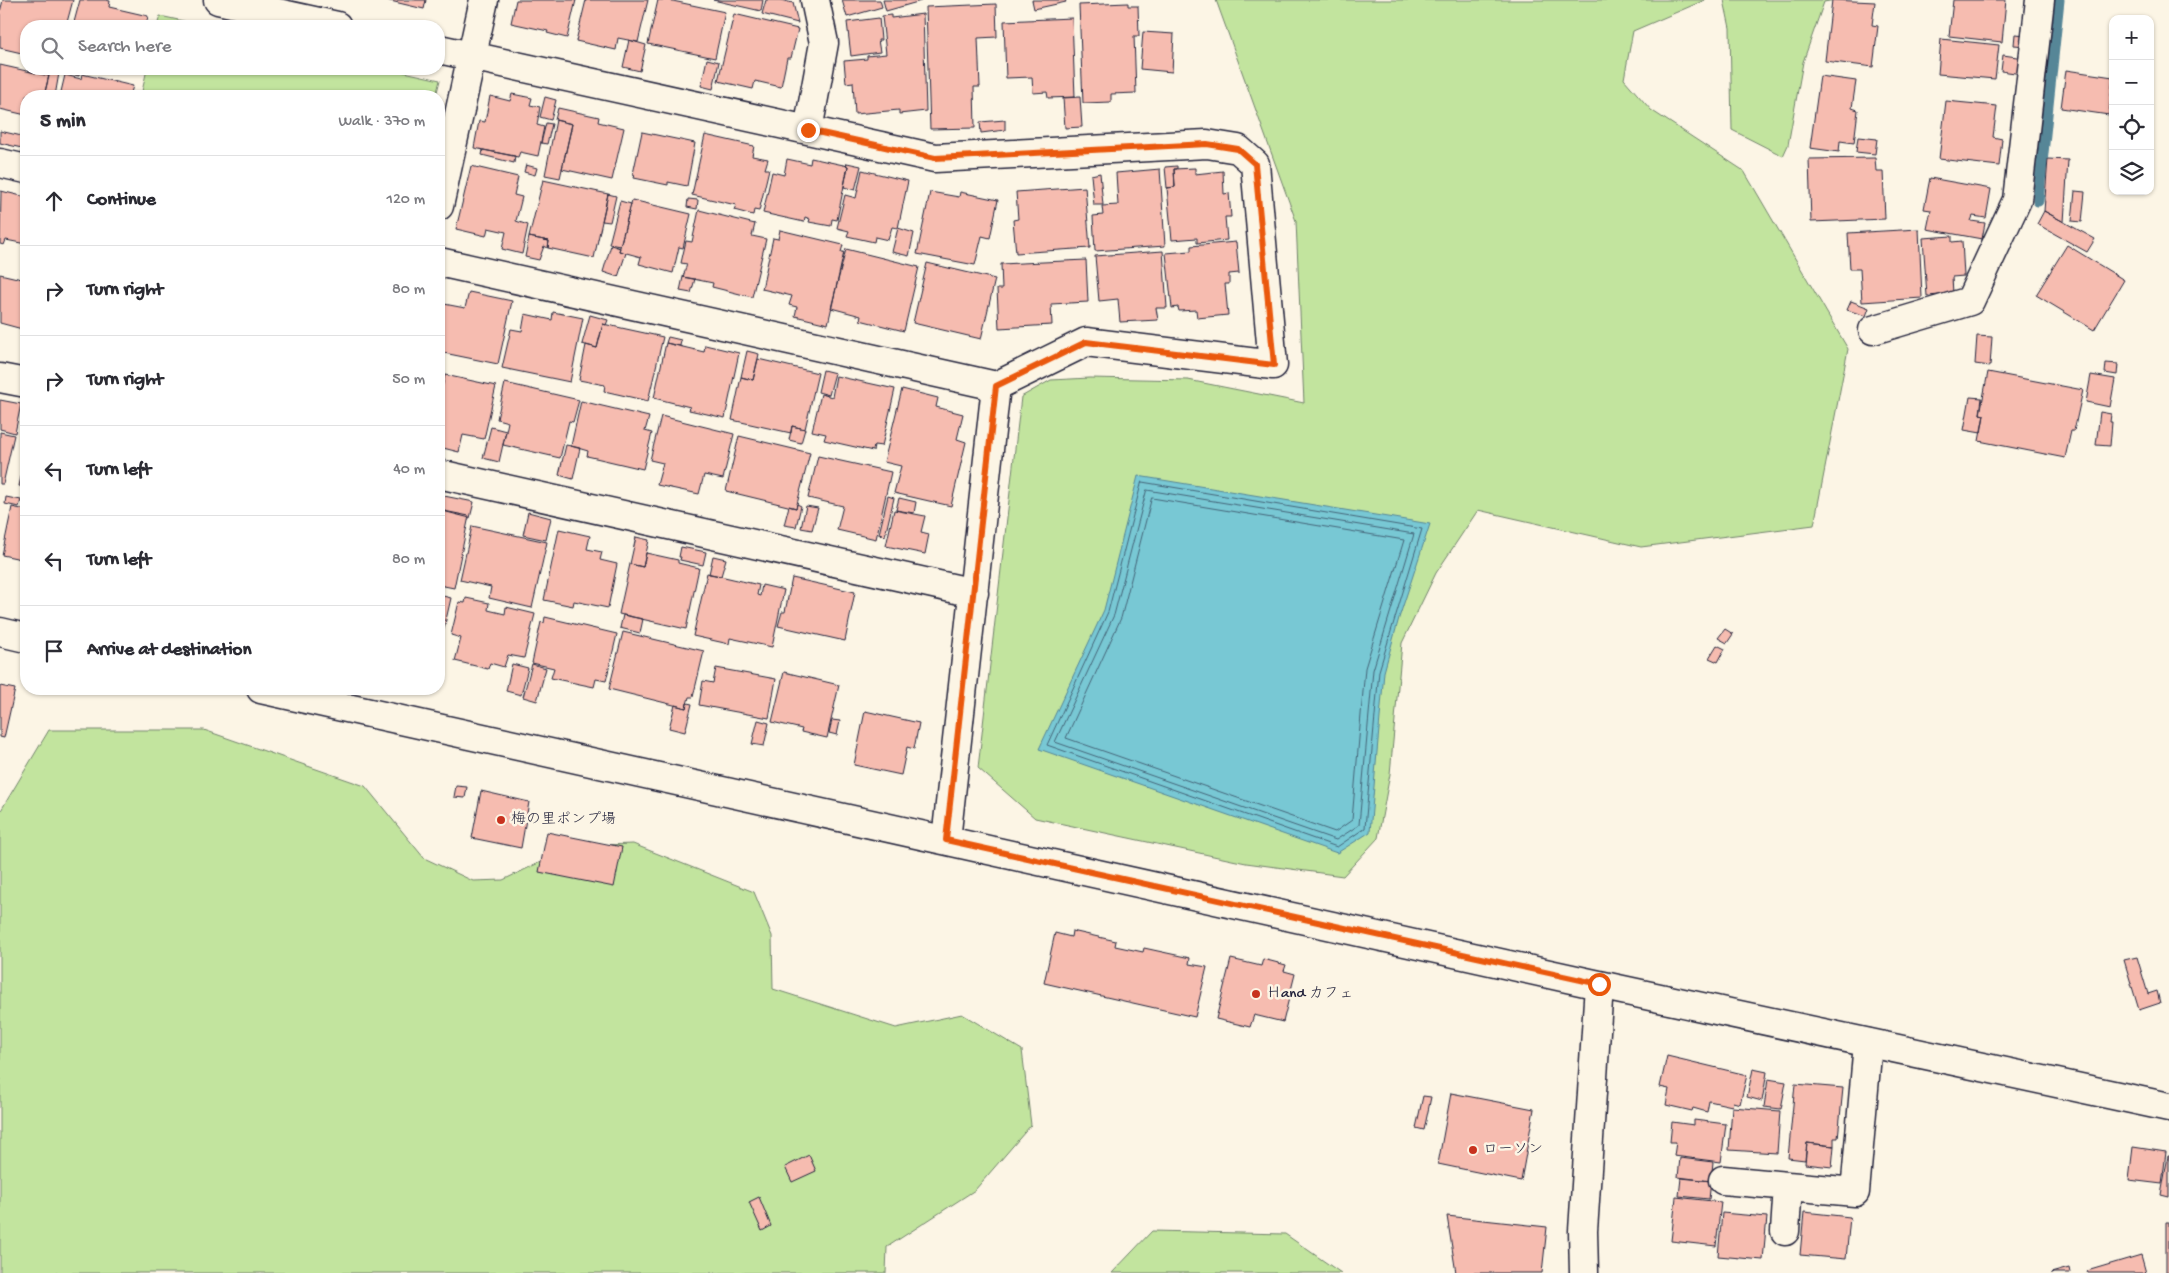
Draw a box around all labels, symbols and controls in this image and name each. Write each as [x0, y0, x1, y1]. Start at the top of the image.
map controls [2109, 15, 2154, 195]
button: + [2109, 15, 2154, 60]
search box [20, 20, 445, 75]
icon: search [38, 34, 66, 62]
text: Search here [78, 36, 172, 59]
button: − [2109, 60, 2154, 105]
button: locate [2109, 105, 2154, 150]
text: 5 min [40, 110, 85, 135]
text: Walk · 370 m [338, 113, 425, 132]
route end [797, 119, 820, 142]
button: layers [2109, 150, 2154, 195]
icon: ahead [40, 187, 68, 215]
text: Continue [87, 189, 156, 212]
text: 120 m [386, 191, 425, 210]
icon: right [40, 277, 68, 305]
text: Turn right [87, 279, 163, 302]
text: 80 m [392, 281, 425, 300]
icon: right [40, 367, 68, 395]
text: Turn right [87, 369, 163, 392]
text: 50 m [392, 371, 425, 390]
icon: left [40, 457, 68, 485]
text: Turn left [87, 459, 151, 482]
text: 40 m [393, 461, 425, 480]
icon: left [40, 547, 68, 575]
text: Turn left [87, 549, 151, 572]
text: 80 m [392, 551, 425, 570]
icon: arrive [40, 637, 68, 665]
text: Arrive at destination [87, 639, 251, 662]
place label: 梅の里ポンプ場 [511, 811, 616, 829]
marker: 梅の里ポンプ場 [495, 814, 507, 826]
route start [1588, 973, 1611, 996]
place label: Ｈand カフェ [1266, 985, 1354, 1003]
marker: Ｈand カフェ [1250, 988, 1262, 1000]
place label: ローソン [1483, 1141, 1543, 1159]
marker: ローソン [1467, 1144, 1479, 1156]

